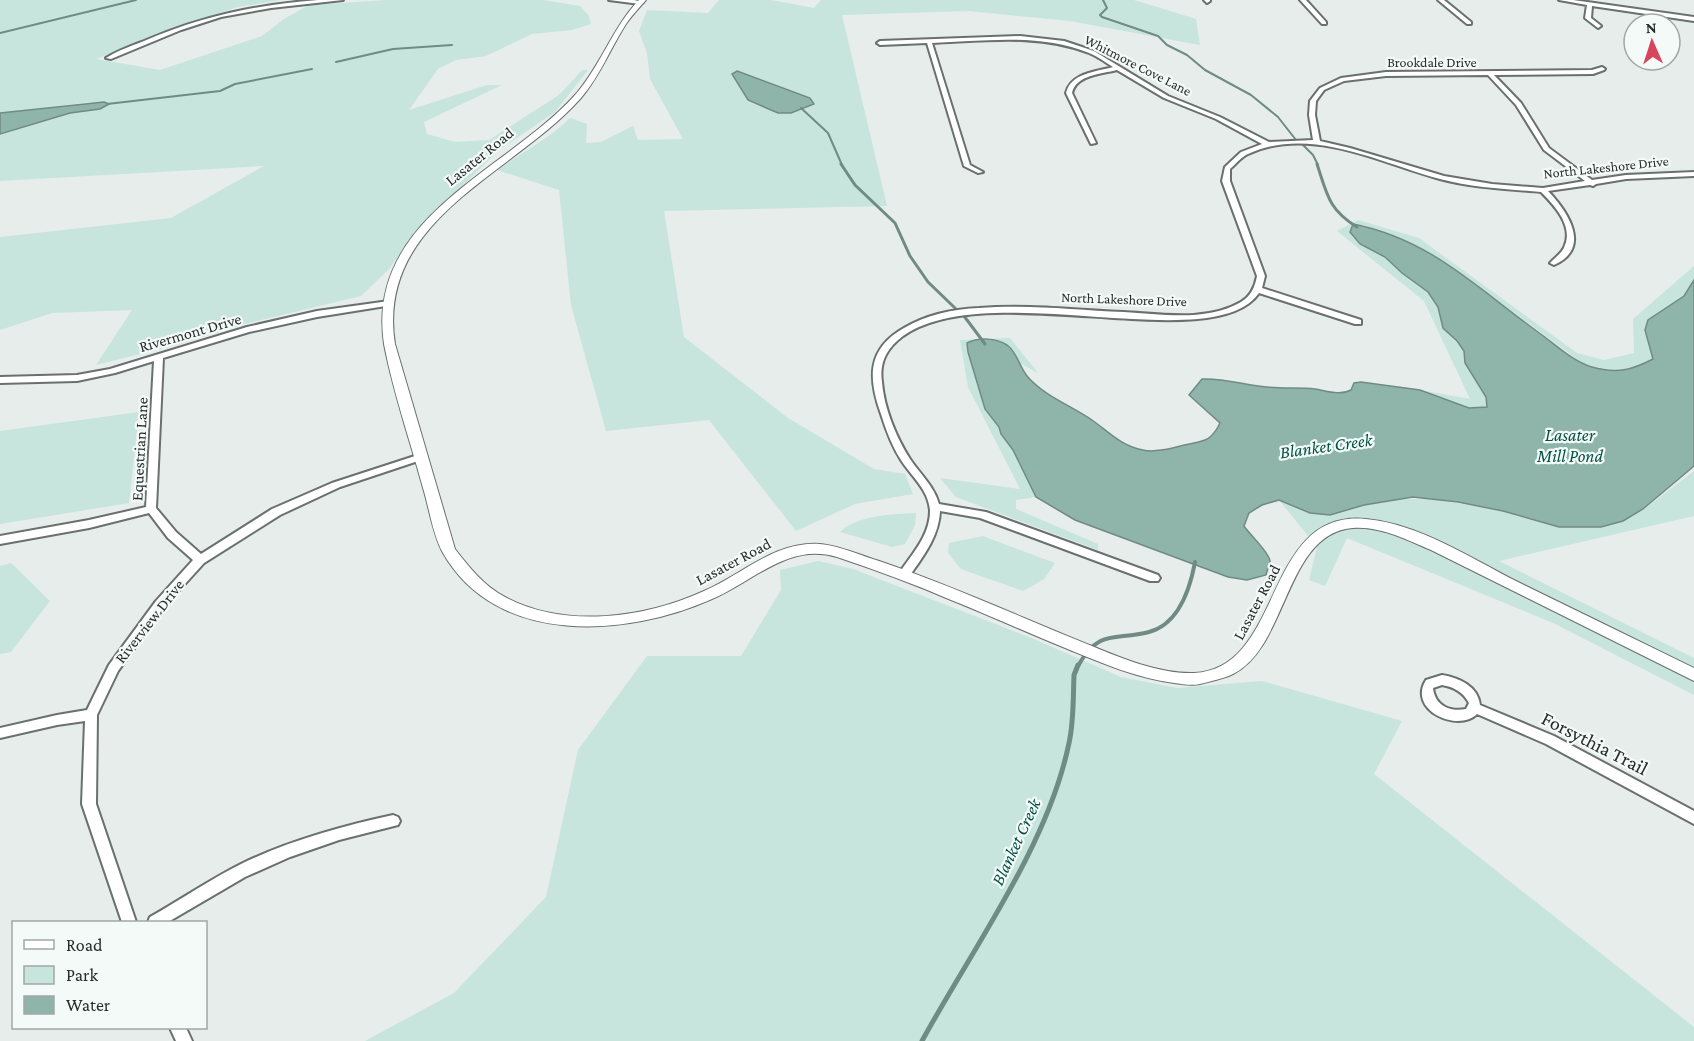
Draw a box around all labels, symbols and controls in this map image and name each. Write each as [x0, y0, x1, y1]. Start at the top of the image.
north arrow [1622, 12, 1682, 72]
text: N [1645, 19, 1657, 36]
street label: Whitmore Cove Lane [1082, 31, 1194, 99]
street label: Brookdale Drive [1387, 54, 1477, 70]
street label: Lasater Road [442, 123, 517, 189]
street label: North Lakeshore Drive [1543, 152, 1669, 182]
street label: North Lakeshore Drive [1061, 289, 1187, 309]
street label: Rivermont Drive [137, 310, 243, 355]
street label: Equestrian Lane [128, 397, 152, 501]
water label: Lasater Mill Pond [1536, 425, 1603, 466]
water label: Blanket Creek [1278, 429, 1375, 462]
street label: Lasater Road [693, 534, 774, 588]
street label: Lasater Road [1230, 561, 1284, 643]
street label: Riverview Drive [112, 576, 187, 666]
street label: Forsythia Trail [1538, 707, 1652, 780]
water label: Blanket Creek [987, 795, 1045, 888]
legend [12, 921, 207, 1029]
text: Road [66, 935, 103, 955]
text: Park [66, 965, 98, 985]
text: Water [66, 995, 111, 1015]

